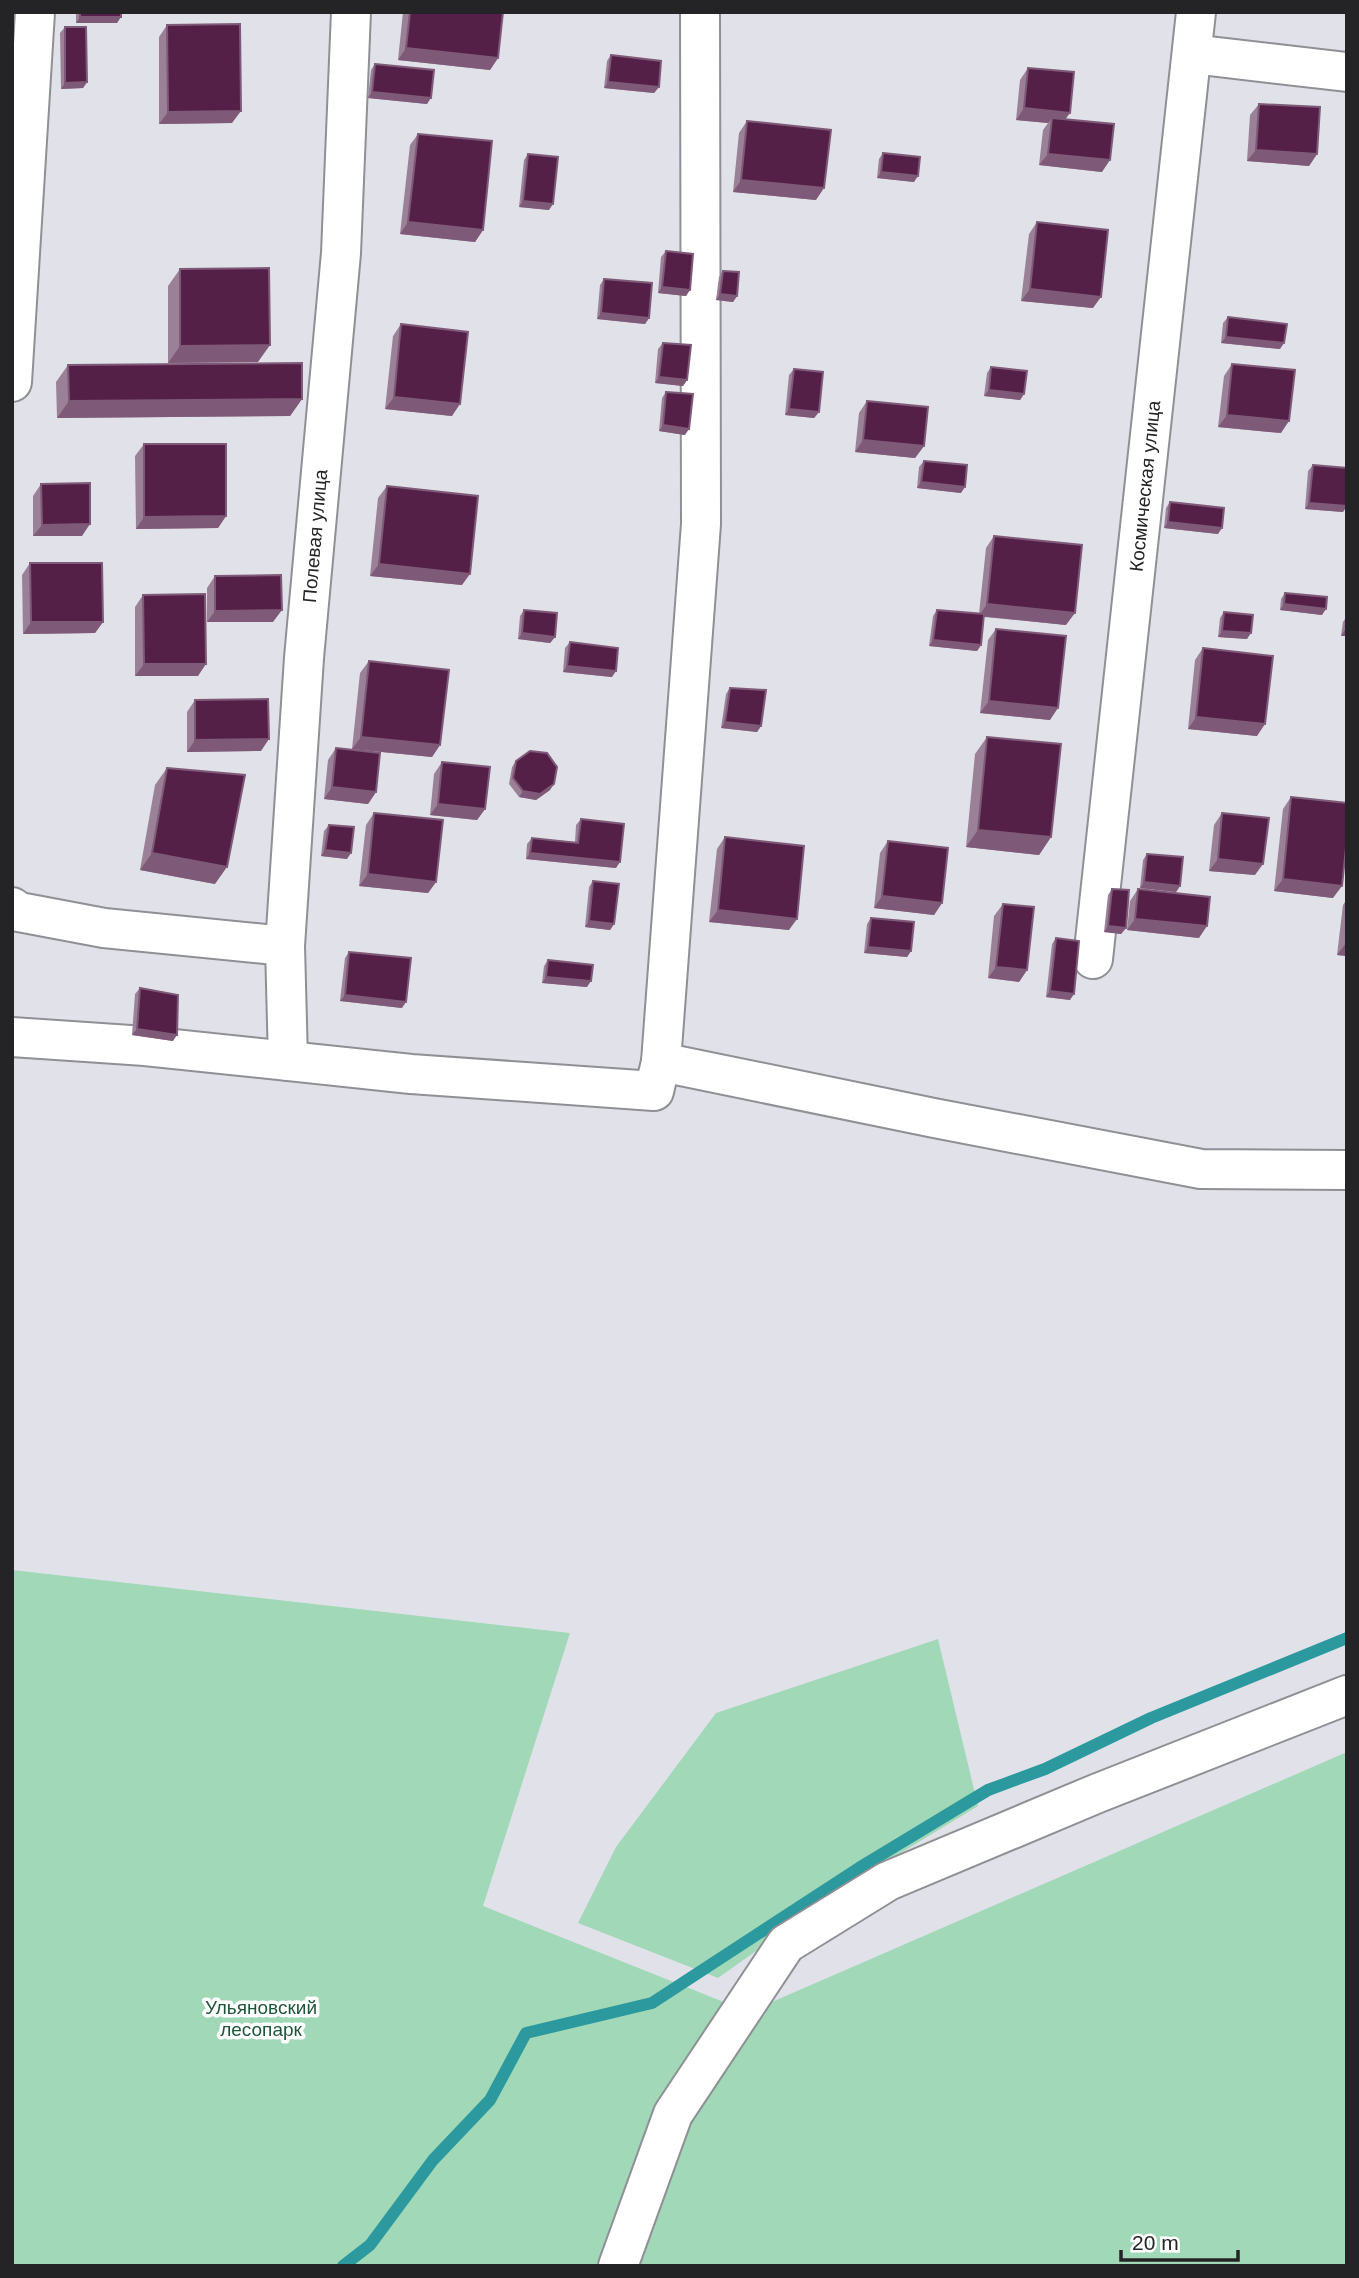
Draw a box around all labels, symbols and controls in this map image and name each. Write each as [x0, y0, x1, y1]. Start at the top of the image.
street label: Космическая улица [1126, 399, 1164, 573]
street label: Полевая улица [299, 468, 331, 604]
park label: Ульяновский лесопарк [205, 1997, 317, 2040]
scale bar [1121, 2218, 1238, 2262]
text: 20 m [1132, 2231, 1179, 2254]

